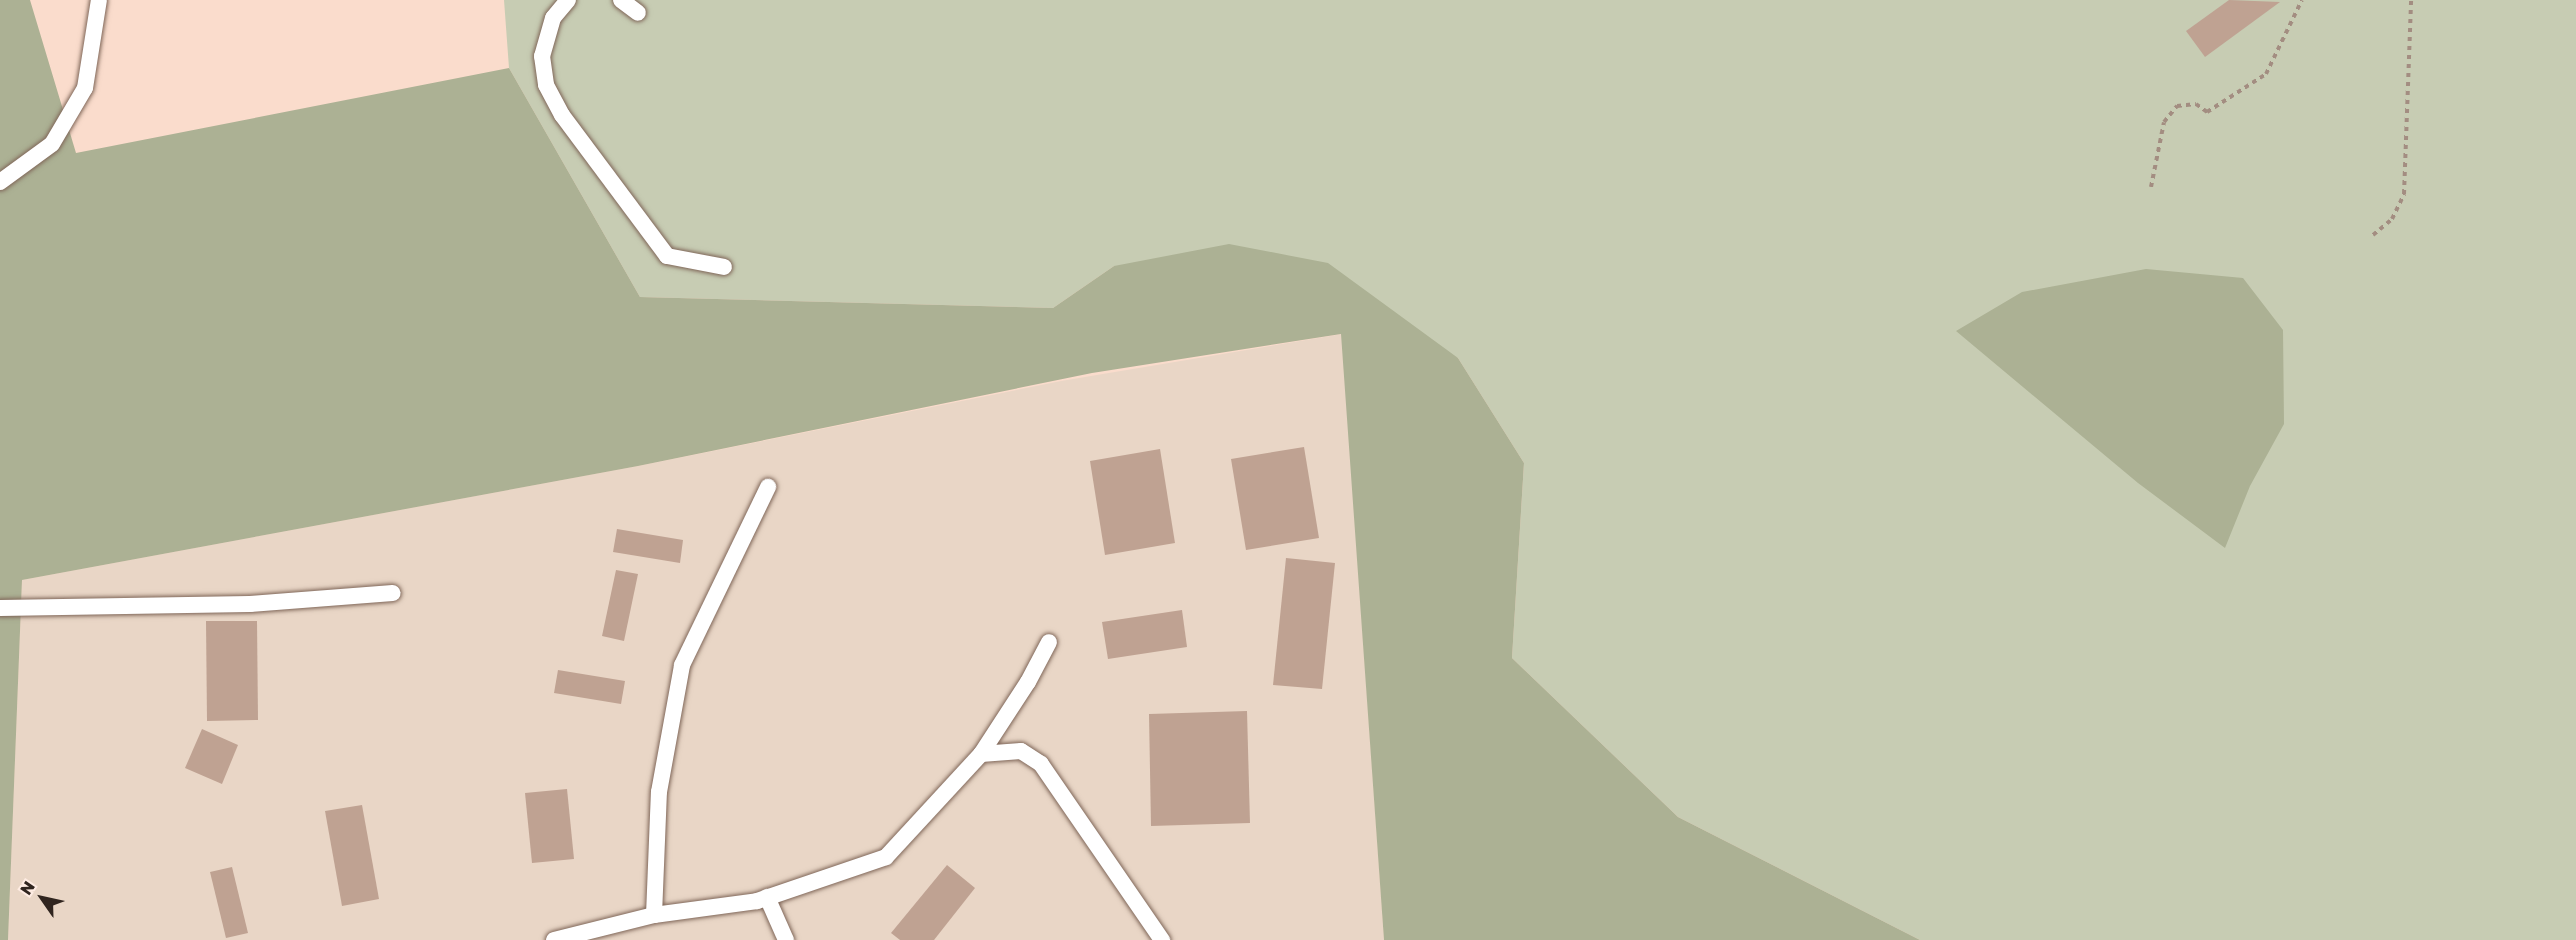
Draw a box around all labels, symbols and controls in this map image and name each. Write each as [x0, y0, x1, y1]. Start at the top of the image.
north arrow [12, 868, 72, 928]
text: N [15, 877, 39, 899]

